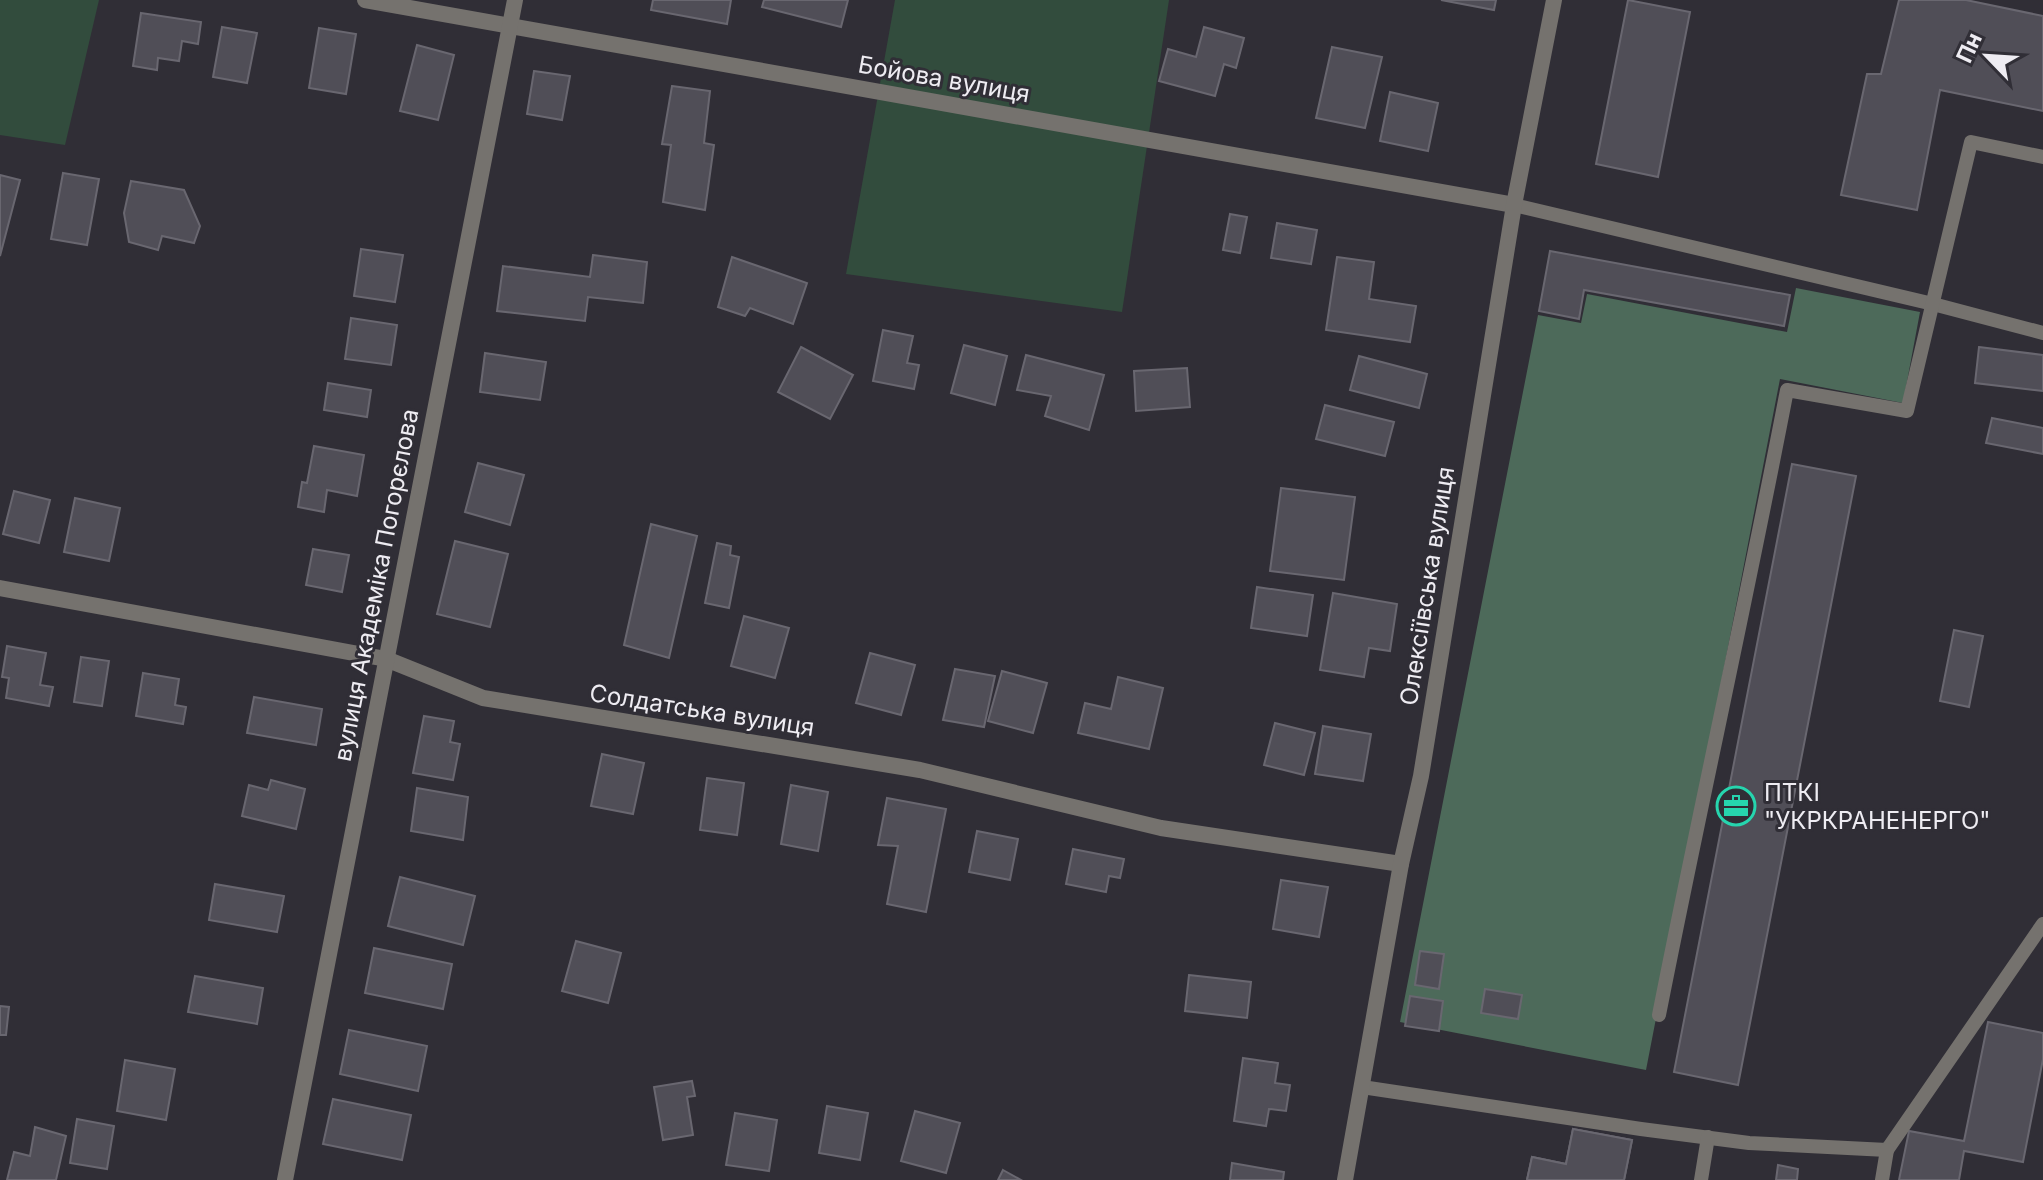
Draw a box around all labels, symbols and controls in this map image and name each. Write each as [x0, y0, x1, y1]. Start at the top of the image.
north arrow [1947, 16, 2027, 96]
text: Пн [1951, 28, 1987, 67]
street label: Бойова вулиця [856, 50, 1032, 108]
street label: вулиця Академіка Погорєлова [328, 406, 424, 764]
street label: Олексіївська вулиця [1394, 465, 1460, 707]
street label: Солдатська вулиця [588, 678, 816, 742]
place label: ПТКІ "УКРКРАНЕНЕРГО" [1764, 778, 1991, 835]
office icon: ПТКІ "УКРКРАНЕНЕРГО" [1715, 785, 1757, 827]

